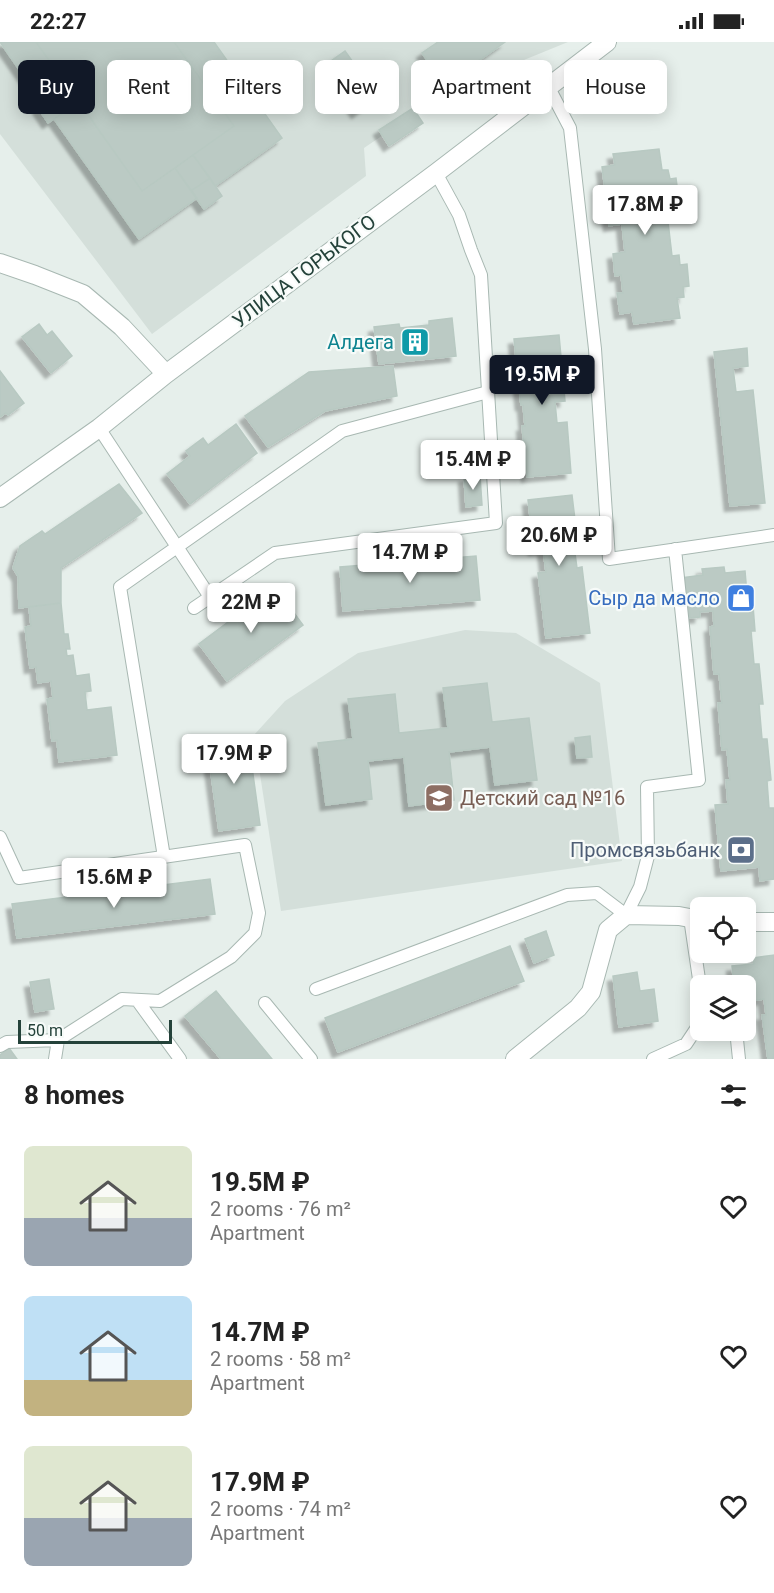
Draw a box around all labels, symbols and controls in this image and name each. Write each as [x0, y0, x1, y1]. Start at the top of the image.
text: 22:27 [30, 9, 87, 34]
chip: Buy [18, 60, 95, 114]
chip: Rent [107, 60, 191, 114]
chip: Filters [203, 60, 303, 114]
chip: New [315, 60, 399, 114]
chip: Apartment [411, 60, 552, 114]
chip: House [564, 60, 667, 114]
pin: 17.8M ₽ [590, 185, 700, 236]
text: 17.8M ₽ [607, 192, 683, 216]
street label: УЛИЦА ГОРЬКОГО [228, 209, 380, 333]
building icon: Алдега [399, 326, 431, 358]
place label: Алдега [327, 330, 394, 354]
pin: 19.5M ₽ [487, 355, 597, 406]
text: 19.5M ₽ [504, 362, 580, 386]
pin: 15.4M ₽ [418, 440, 528, 491]
text: 15.4M ₽ [435, 447, 511, 471]
pin: 20.6M ₽ [504, 516, 614, 567]
text: 20.6M ₽ [521, 523, 597, 547]
pin: 14.7M ₽ [355, 533, 465, 584]
text: 14.7M ₽ [372, 540, 448, 564]
shop icon: Сыр да масло [725, 582, 757, 614]
pin: 22M ₽ [209, 583, 293, 634]
place label: Сыр да масло [588, 586, 720, 610]
text: 22M ₽ [221, 590, 281, 614]
pin: 17.9M ₽ [179, 734, 289, 785]
text: 17.9M ₽ [196, 741, 272, 765]
school or university icon: Детский сад №16 [423, 782, 455, 814]
place label: Детский сад №16 [460, 786, 625, 810]
bank icon: Промсвязьбанк [725, 834, 757, 866]
place label: Промсвязьбанк [570, 838, 720, 862]
pin: 15.6M ₽ [59, 858, 169, 909]
text: 15.6M ₽ [76, 865, 152, 889]
map controls [690, 897, 756, 1041]
button: locate [690, 897, 756, 963]
button: layers [690, 975, 756, 1041]
scale bar [18, 1017, 172, 1044]
text: 50 m [27, 1021, 63, 1040]
icon: filters [717, 1079, 750, 1112]
text: 8 homes [24, 1080, 125, 1110]
text: 19.5M ₽ [210, 1167, 310, 1197]
icon: home [72, 1170, 144, 1242]
icon: heart [717, 1190, 750, 1223]
text: 2 rooms · 76 m² [210, 1197, 351, 1221]
text: Apartment [210, 1221, 305, 1245]
text: 14.7M ₽ [210, 1317, 310, 1347]
icon: home [72, 1320, 144, 1392]
icon: heart [717, 1340, 750, 1373]
text: 2 rooms · 58 m² [210, 1347, 351, 1371]
text: Apartment [210, 1371, 305, 1395]
text: 17.9M ₽ [210, 1467, 310, 1497]
icon: home [72, 1470, 144, 1542]
icon: heart [717, 1490, 750, 1523]
text: 2 rooms · 74 m² [210, 1497, 351, 1521]
text: Apartment [210, 1521, 305, 1545]

